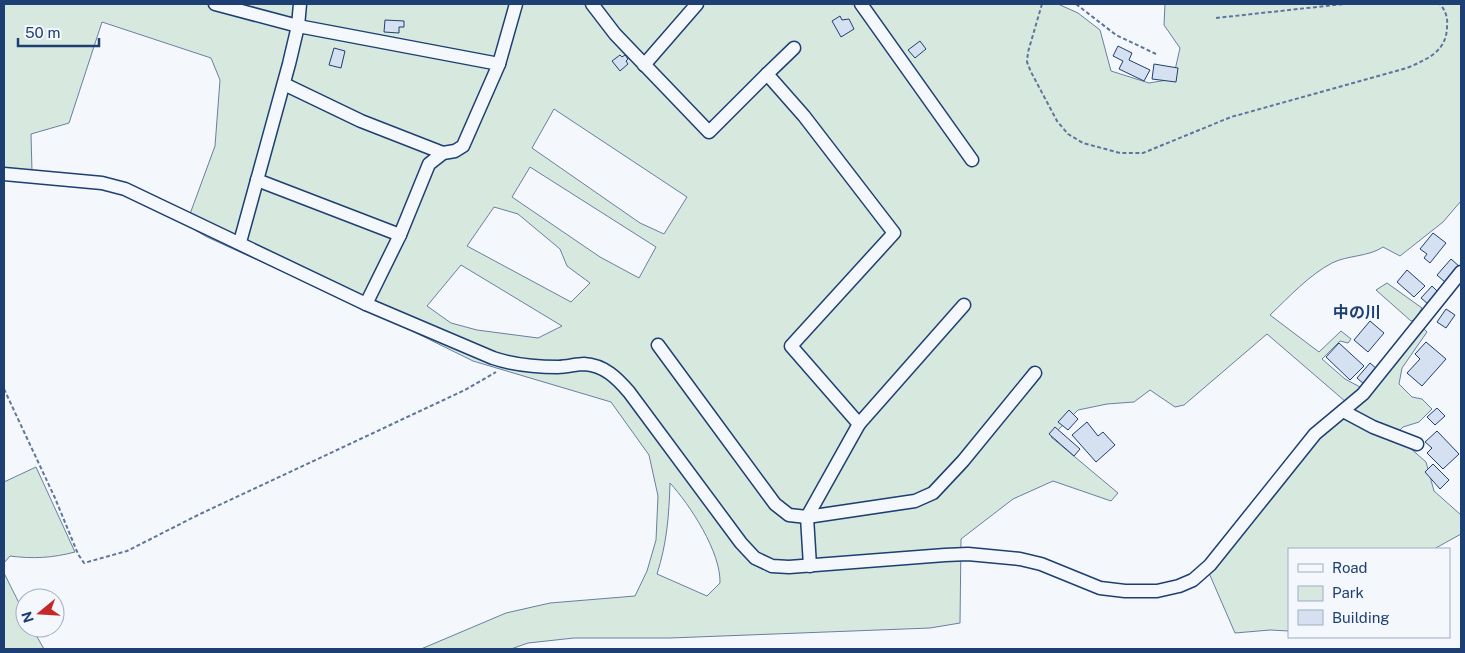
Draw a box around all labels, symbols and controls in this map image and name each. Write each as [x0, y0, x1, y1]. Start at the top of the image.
scale bar [18, 15, 99, 47]
text: 50 m [25, 24, 60, 41]
district label: 中の川 [1333, 303, 1381, 322]
legend [1288, 548, 1450, 638]
text: Road [1332, 559, 1368, 576]
text: Park [1332, 584, 1364, 601]
north arrow [15, 588, 65, 638]
text: N [18, 609, 37, 625]
text: Building [1332, 609, 1390, 626]

